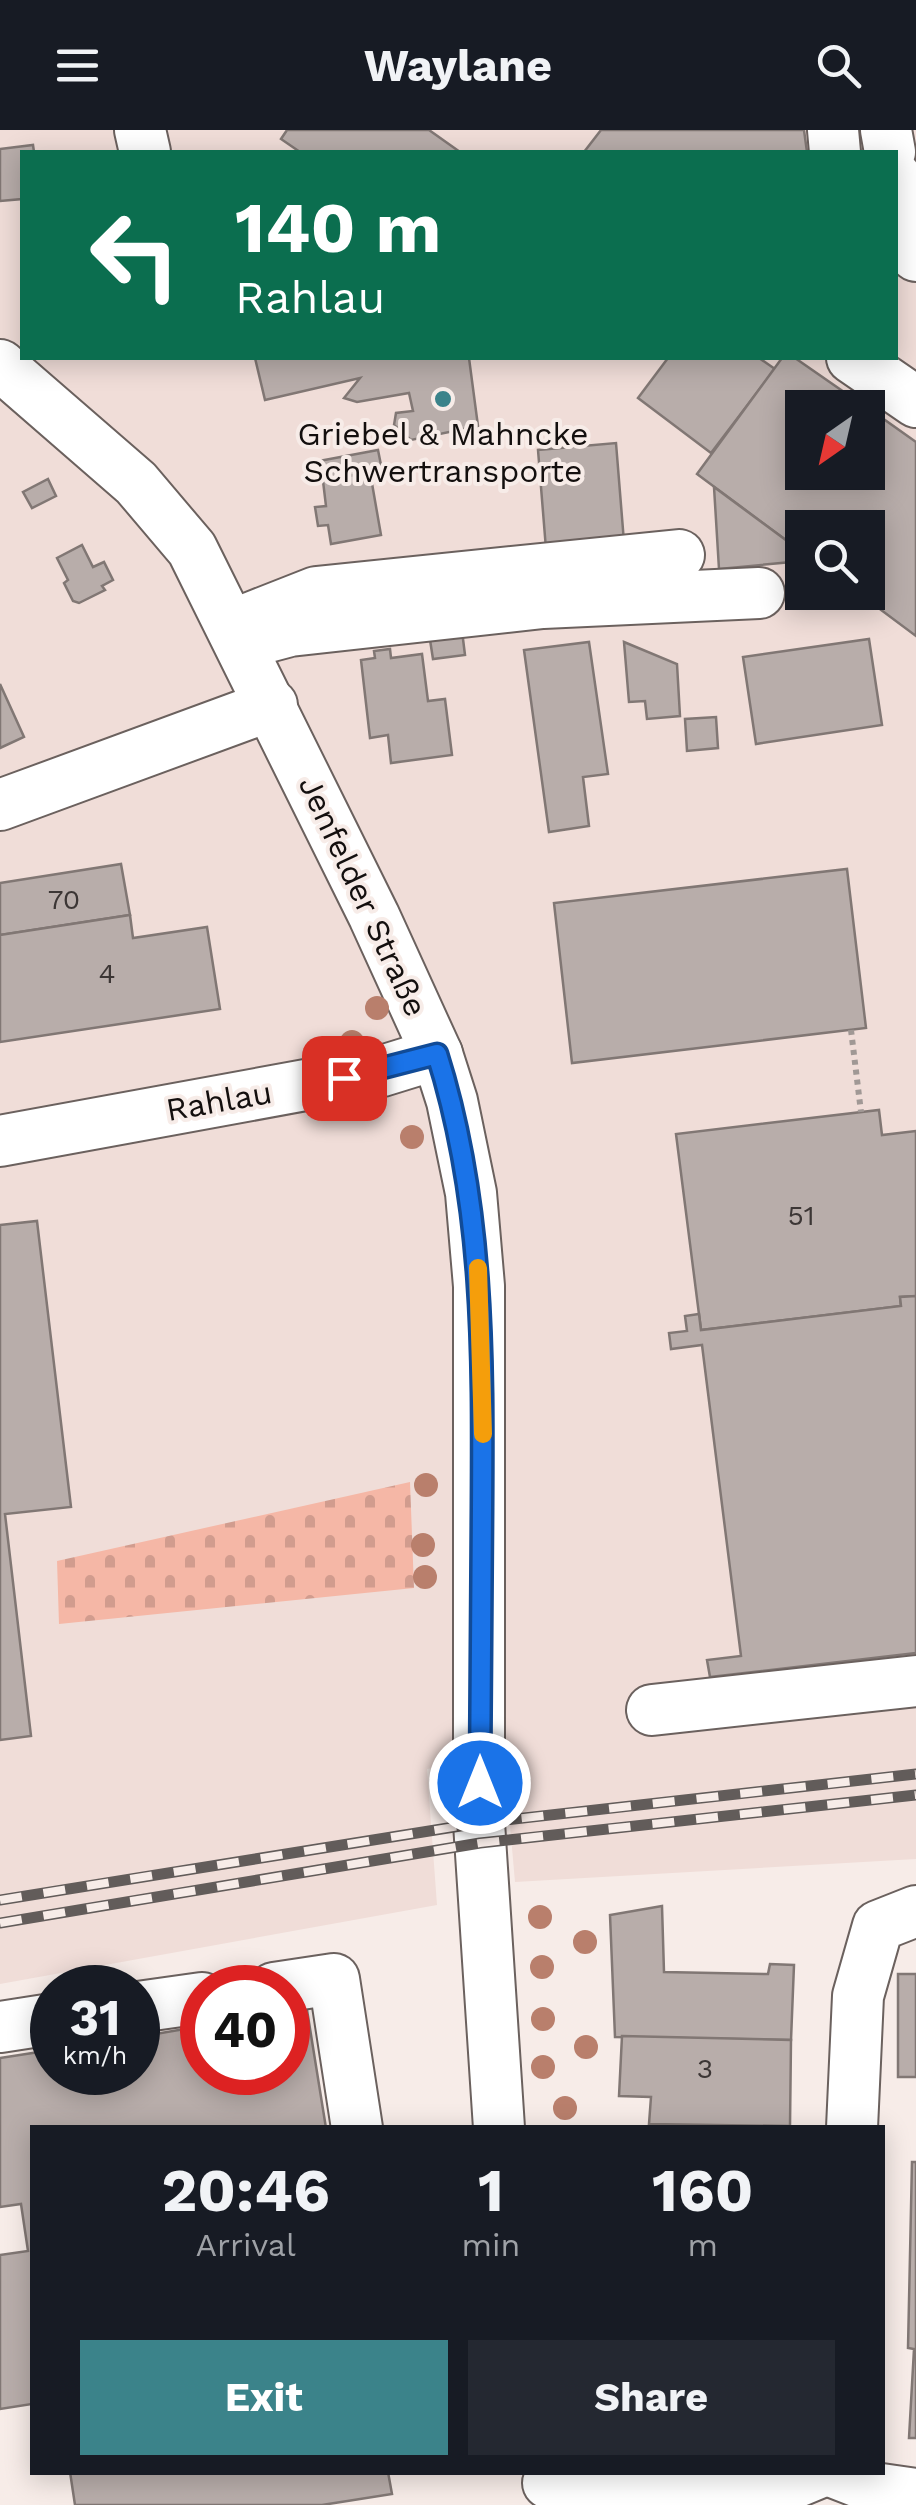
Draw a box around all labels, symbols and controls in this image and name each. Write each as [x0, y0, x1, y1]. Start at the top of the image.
icon: menu [50, 38, 105, 93]
icon: search [811, 38, 866, 93]
text: Waylane [364, 39, 552, 92]
text: 140 m [235, 187, 441, 269]
icon: left [70, 190, 200, 320]
text: Rahlau [235, 271, 385, 324]
marker: Griebel & Mahncke Schwertransporte [432, 388, 454, 410]
north arrow [785, 390, 885, 490]
map controls [785, 390, 885, 610]
place label: Griebel & Mahncke Schwertransporte [298, 415, 588, 490]
button: search [785, 510, 885, 610]
street label: Jenfelder Straße [291, 770, 435, 1022]
house number: 70 [48, 883, 80, 916]
house number: 4 [98, 957, 116, 990]
pin [302, 1036, 387, 1121]
icon: arrive [317, 1051, 372, 1106]
street label: Rahlau [163, 1073, 275, 1129]
house number: 51 [787, 1199, 815, 1232]
position arrow [428, 1731, 532, 1835]
speed limit sign: 40 [180, 1965, 310, 2095]
text: 31 [69, 1988, 121, 2047]
text: km/h [63, 2041, 127, 2070]
house number: 3 [697, 2052, 713, 2085]
text: 20:46 [162, 2155, 330, 2226]
text: 1 [478, 2155, 504, 2226]
text: 160 [652, 2155, 753, 2226]
text: Arrival [196, 2226, 296, 2264]
text: min [461, 2226, 520, 2264]
text: m [687, 2226, 718, 2264]
button: Exit [80, 2340, 448, 2455]
button: Share [468, 2340, 835, 2455]

